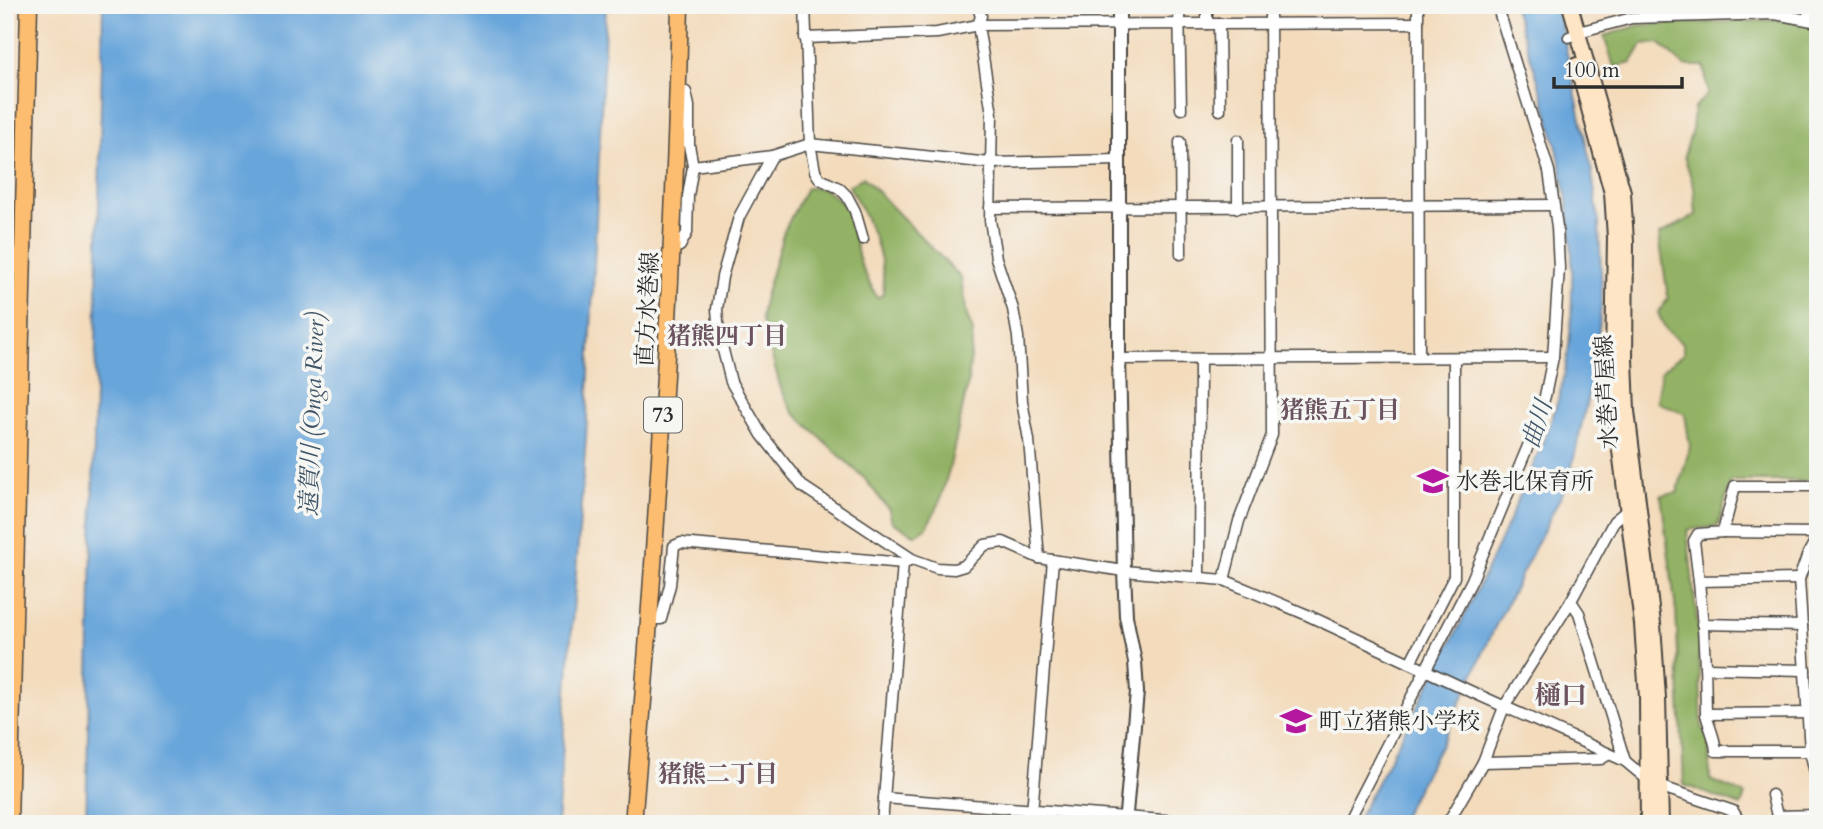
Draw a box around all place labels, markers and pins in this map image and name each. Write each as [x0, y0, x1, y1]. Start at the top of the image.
school or university icon: 水巻北保育所 [1416, 464, 1450, 498]
place label: 水巻北保育所 [1456, 466, 1594, 497]
school or university icon: 町立猪熊小学校 [1279, 704, 1313, 738]
place label: 町立猪熊小学校 [1319, 706, 1480, 737]

